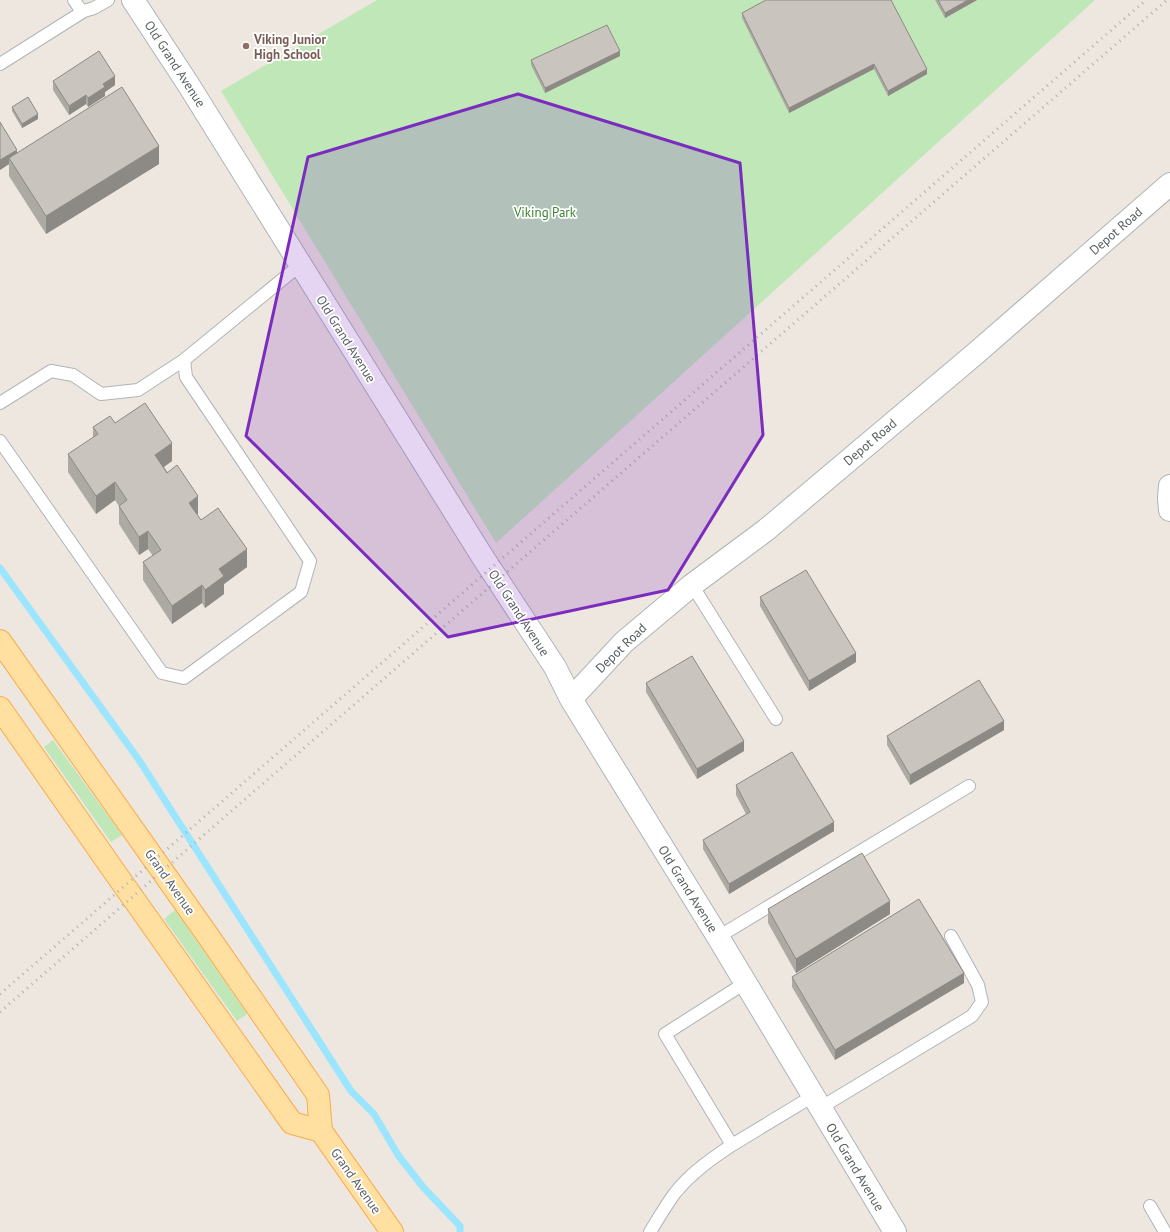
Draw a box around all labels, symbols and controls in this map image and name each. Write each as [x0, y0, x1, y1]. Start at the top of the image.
street label: Old Grand Avenue [141, 18, 209, 110]
place label: Viking Junior High School [253, 31, 326, 63]
marker: Viking Junior High School [241, 41, 251, 51]
street label: Depot Road [1086, 203, 1146, 259]
park label: Viking Park [513, 204, 577, 221]
street label: Old Grand Avenue [312, 292, 380, 386]
street label: Depot Road [840, 415, 900, 469]
street label: Old Grand Avenue [485, 567, 553, 659]
street label: Depot Road [592, 619, 650, 677]
street label: Old Grand Avenue [654, 842, 722, 936]
street label: Grand Avenue [141, 846, 199, 918]
street label: Old Grand Avenue [822, 1120, 888, 1214]
street label: Grand Avenue [327, 1145, 385, 1217]

